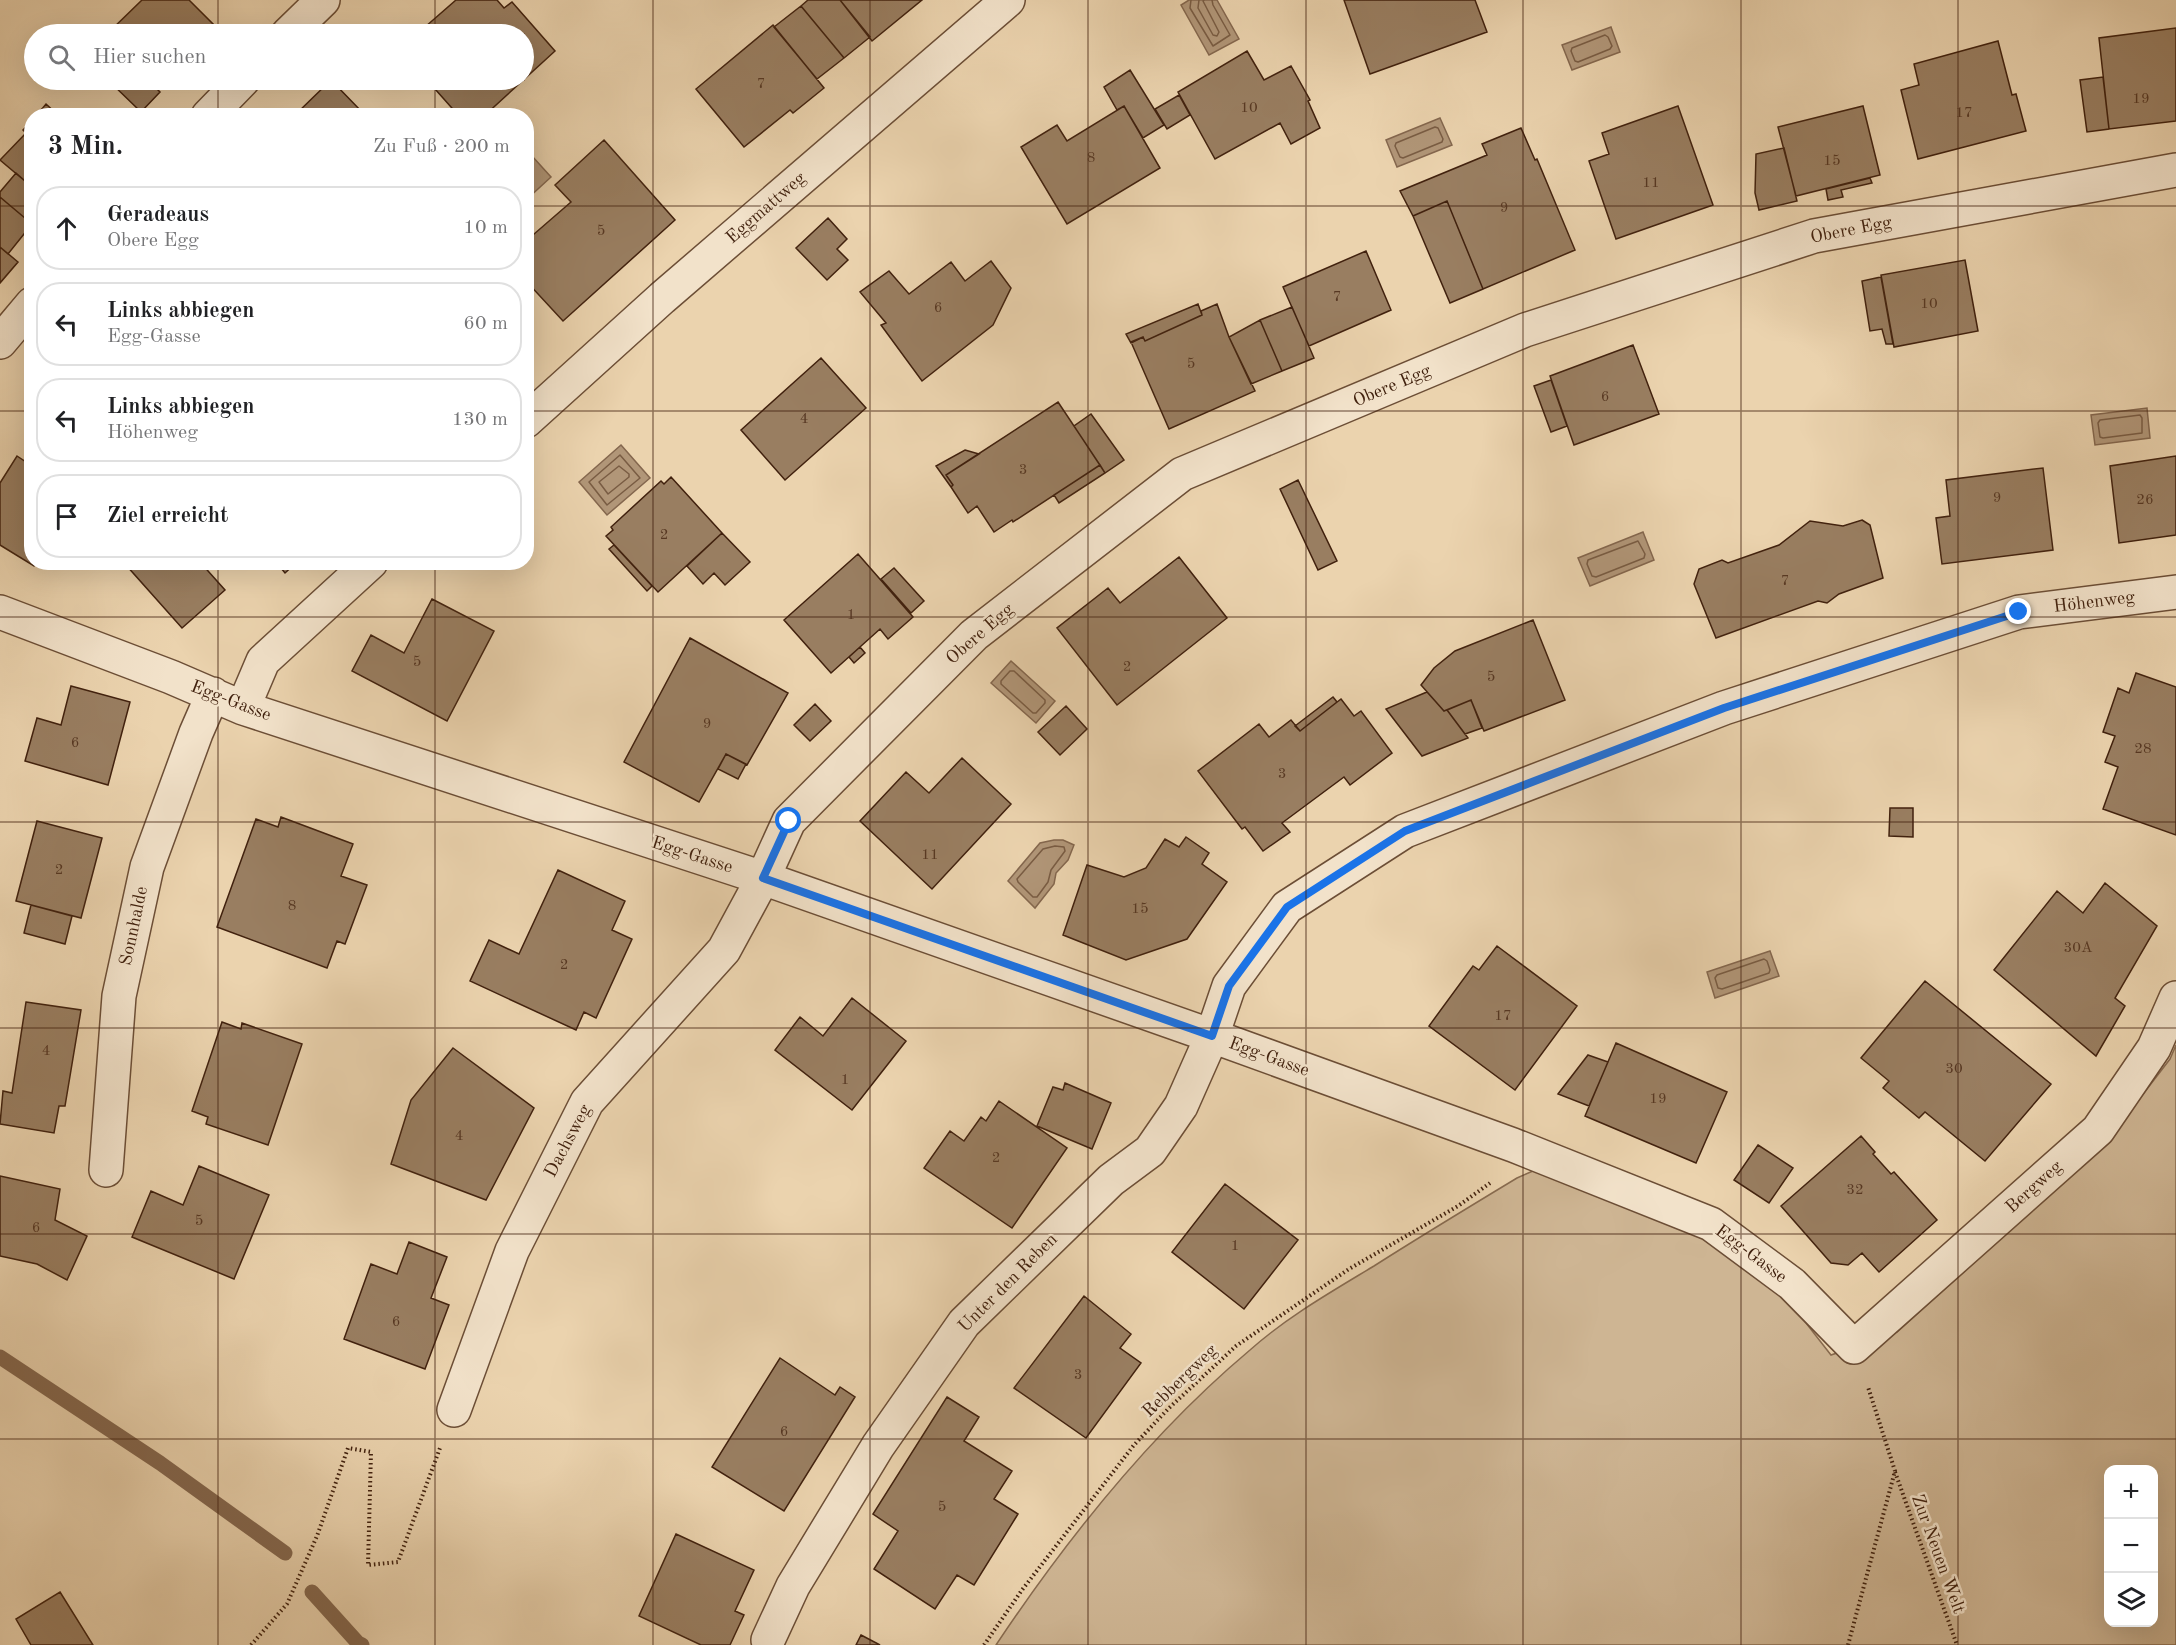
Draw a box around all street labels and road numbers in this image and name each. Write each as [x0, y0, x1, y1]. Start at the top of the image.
street label: Eggmattweg [723, 169, 809, 247]
street label: Obere Egg [1809, 213, 1894, 247]
street label: Obere Egg [1350, 361, 1434, 410]
street label: Höhenweg [2052, 588, 2136, 616]
street label: Obere Egg [943, 600, 1017, 668]
street label: Egg-Gasse [188, 677, 274, 725]
street label: Egg-Gasse [649, 833, 735, 877]
street label: Sonnhalde [117, 885, 151, 967]
street label: Egg-Gasse [1226, 1034, 1312, 1080]
street label: Dachsweg [541, 1101, 595, 1180]
street label: Bergweg [2002, 1157, 2066, 1217]
street label: Egg-Gasse [1712, 1221, 1790, 1287]
street label: Unter den Reben [955, 1230, 1061, 1336]
street label: Rebbergweg [1139, 1341, 1221, 1421]
street label: Zur Neuen Welt [1908, 1492, 1968, 1616]

